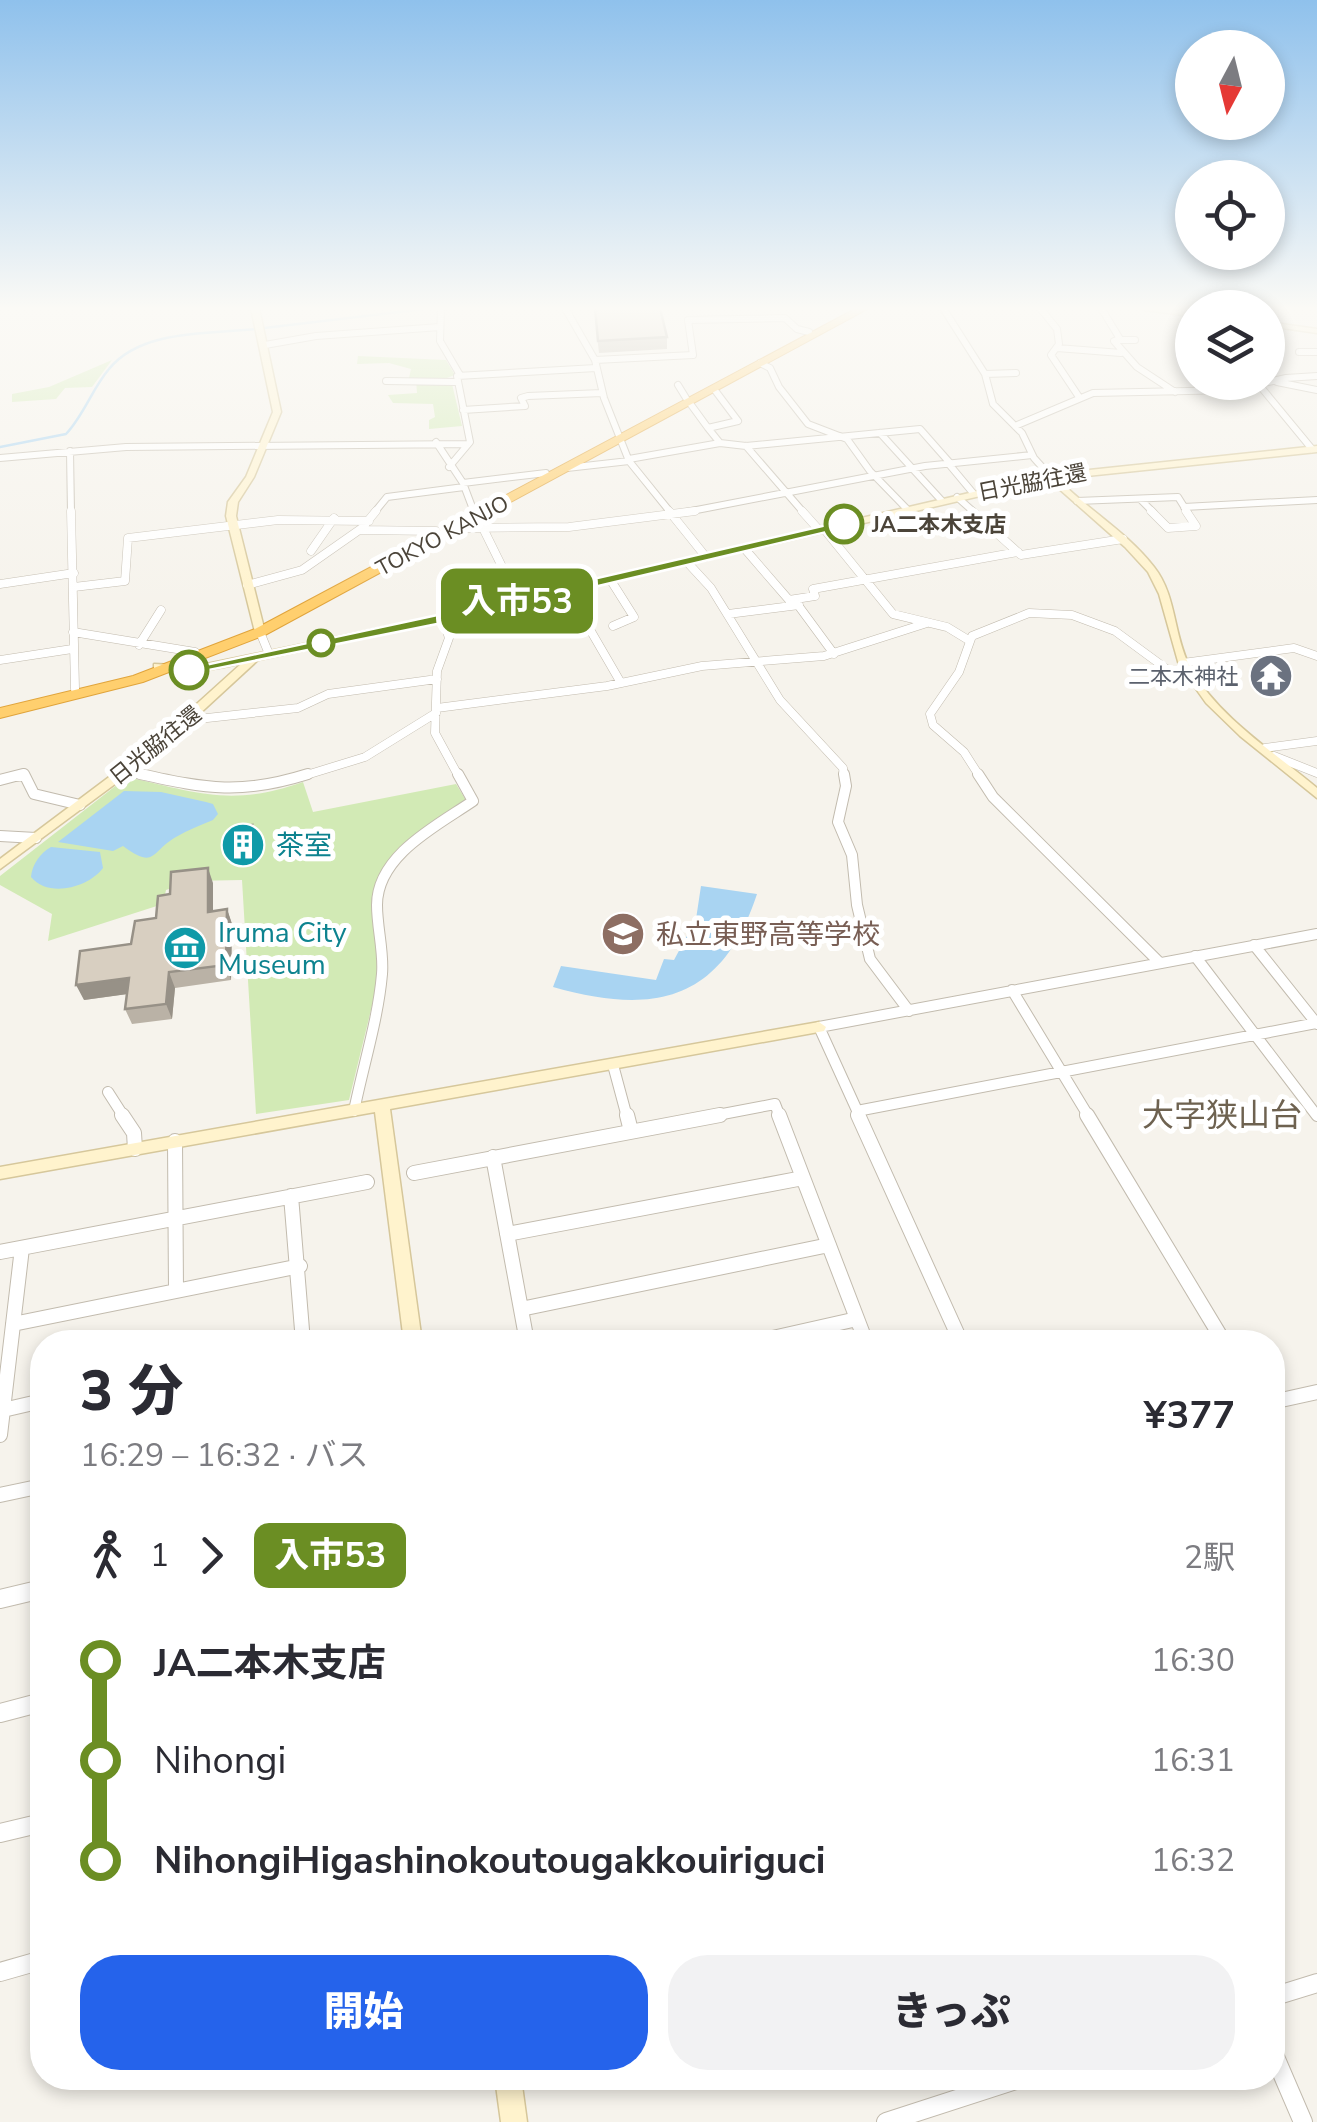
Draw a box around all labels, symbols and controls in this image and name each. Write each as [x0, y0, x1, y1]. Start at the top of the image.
north arrow [1175, 30, 1285, 140]
map controls [1175, 30, 1285, 400]
button: locate [1175, 160, 1285, 270]
button: layers [1175, 290, 1285, 400]
street label: 日光脇往還 [975, 458, 1089, 508]
street label: TOKYO KANJO [371, 488, 514, 583]
marker: JA二本木支店 [825, 505, 863, 543]
place label: JA二本木支店 [871, 510, 1006, 540]
line badge: 入市53 [447, 568, 587, 634]
text: 入市53 [461, 578, 573, 625]
unlabelled marker [308, 630, 334, 656]
unlabelled marker [170, 651, 208, 689]
temple icon: 二本木神社 [1248, 653, 1294, 699]
place label: 二本木神社 [1128, 662, 1238, 692]
street label: 日光脇往還 [103, 700, 208, 792]
building icon: 茶室 [220, 822, 266, 868]
place label: 茶室 [276, 827, 332, 865]
school or university icon: 私立東野高等学校 [600, 911, 646, 957]
place label: Iruma City Museum [218, 914, 347, 984]
place label: 私立東野高等学校 [656, 916, 880, 954]
museum icon: Iruma City Museum [162, 925, 208, 971]
district label: 大字狭山台 [1142, 1094, 1302, 1137]
text: 3 分 [80, 1354, 183, 1429]
text: ¥377 [1144, 1390, 1235, 1441]
text: 16:29 – 16:32 · バス [80, 1434, 368, 1477]
icon: walk [80, 1528, 135, 1583]
icon: forward [184, 1528, 239, 1583]
text: 入市53 [274, 1532, 386, 1579]
text: 1 [150, 1534, 169, 1577]
text: 2駅 [1184, 1536, 1235, 1579]
text: JA二本木支店 [154, 1638, 386, 1689]
text: 16:30 [1151, 1639, 1235, 1682]
text: Nihongi [154, 1735, 286, 1786]
text: 16:31 [1151, 1739, 1235, 1782]
text: NihongiHigashinokoutougakkouiriguci [154, 1835, 826, 1886]
text: 16:32 [1151, 1839, 1235, 1882]
button: 開始 [80, 1955, 648, 2070]
button: きっぷ [668, 1955, 1235, 2070]

